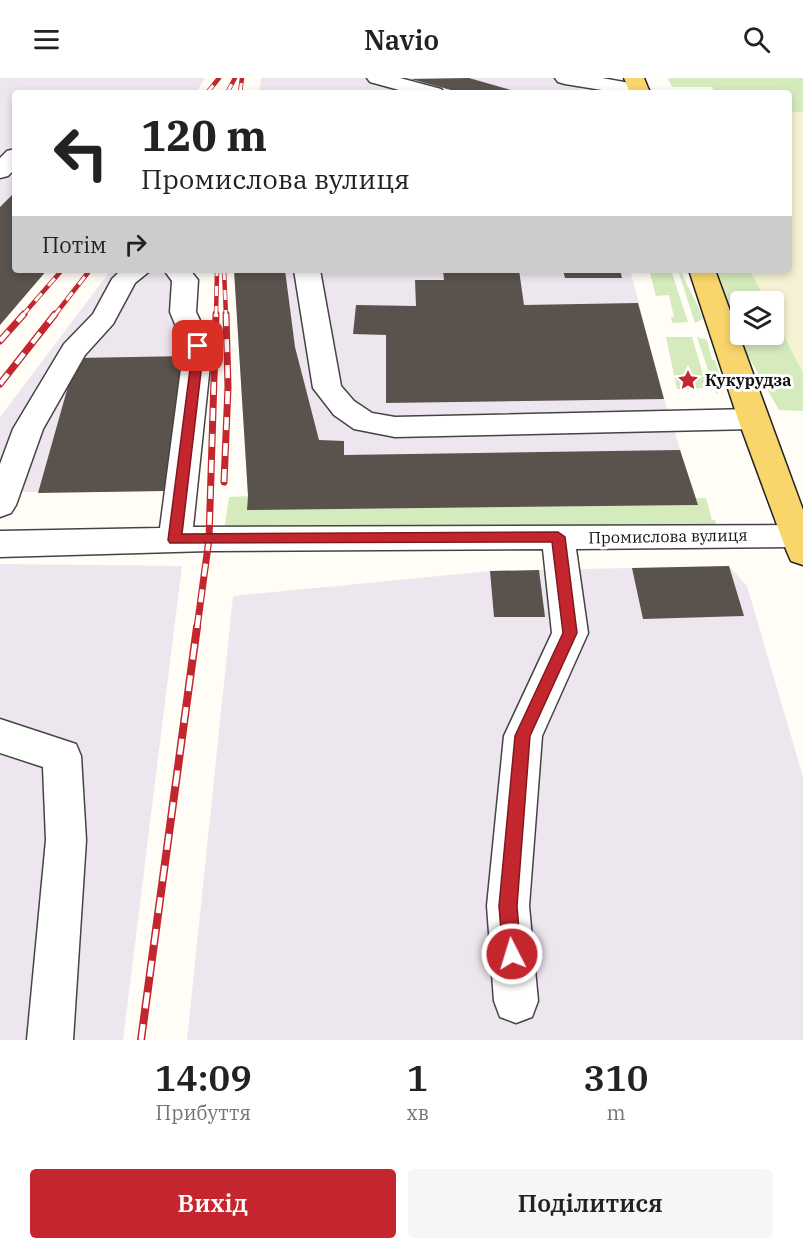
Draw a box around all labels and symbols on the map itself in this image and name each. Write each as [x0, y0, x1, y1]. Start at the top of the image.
pin [172, 320, 223, 371]
place icon: Кукурудза [676, 368, 700, 392]
place label: Кукурудза [705, 370, 791, 390]
street label: Промислова вулиця [588, 525, 748, 547]
position arrow [480, 922, 544, 986]

